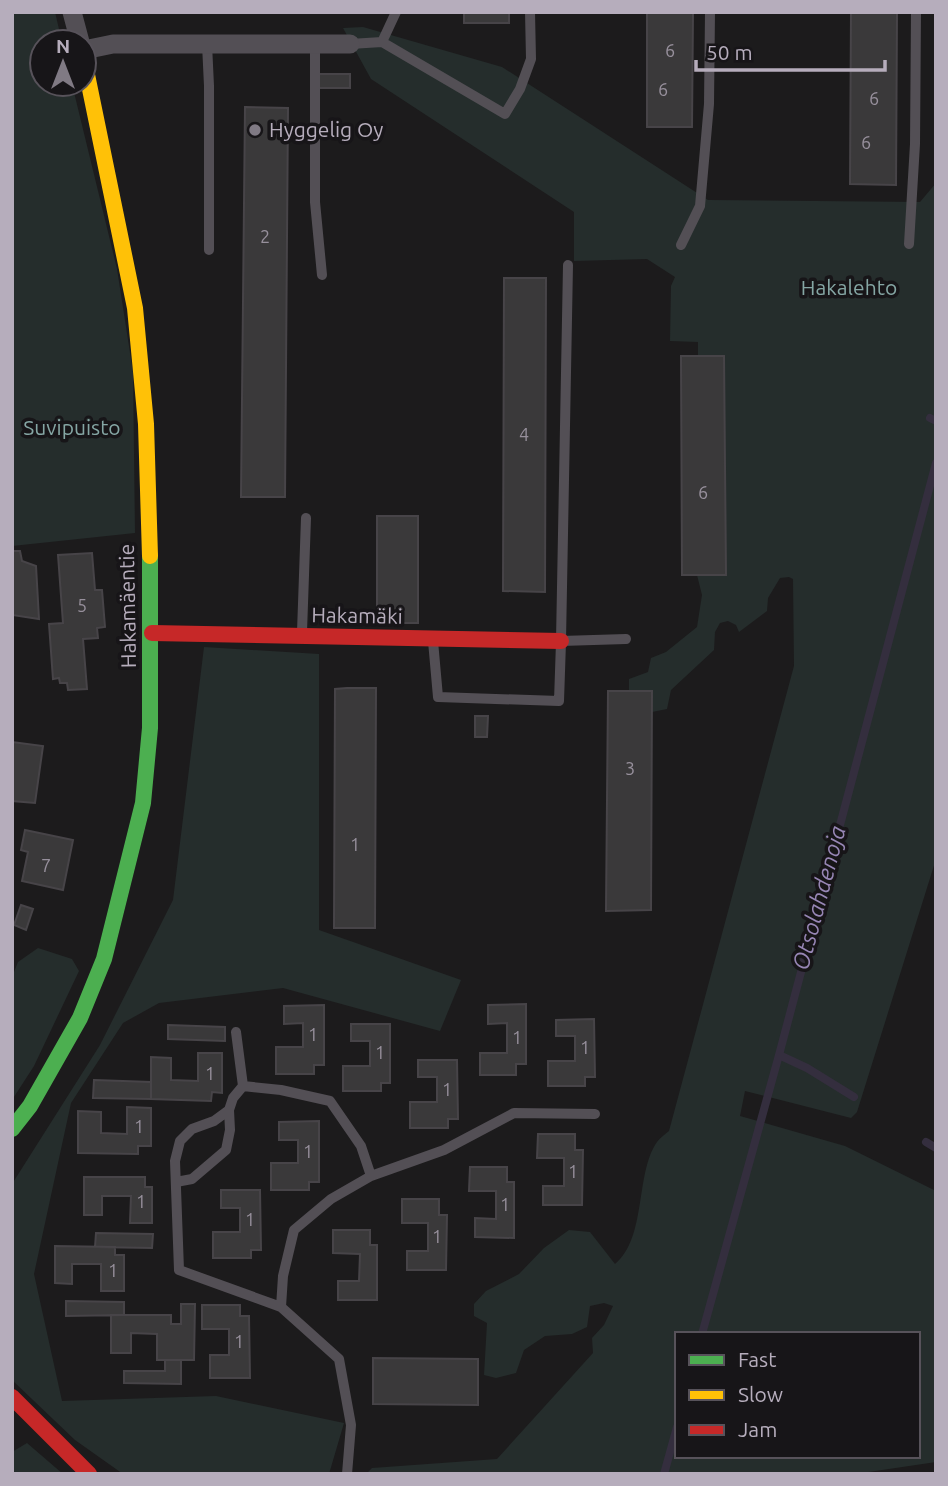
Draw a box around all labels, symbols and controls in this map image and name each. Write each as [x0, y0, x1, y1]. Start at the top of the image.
north arrow [28, 28, 98, 98]
scale bar [696, 28, 885, 72]
text: N [56, 35, 70, 57]
house number: 6 [665, 40, 675, 60]
text: 50 m [706, 40, 753, 64]
house number: 6 [658, 79, 668, 99]
house number: 6 [869, 88, 879, 108]
place label: Hyggelig Oy [269, 117, 383, 141]
marker: Hyggelig Oy [247, 122, 263, 138]
house number: 6 [861, 132, 871, 152]
house number: 2 [260, 226, 270, 246]
park label: Hakalehto [801, 275, 897, 299]
park label: Suvipuisto [23, 415, 121, 439]
house number: 4 [519, 424, 529, 444]
house number: 6 [698, 482, 708, 502]
street label: Hakamäentie [114, 544, 140, 668]
house number: 5 [77, 595, 87, 615]
street label: Hakamäki [311, 602, 403, 628]
house number: 3 [625, 758, 635, 778]
water label: Otsolahdenoja [787, 823, 850, 973]
house number: 1 [350, 834, 360, 854]
house number: 7 [41, 855, 51, 875]
house number: 1 [308, 1024, 318, 1044]
house number: 1 [512, 1027, 522, 1047]
house number: 1 [580, 1037, 590, 1057]
house number: 1 [375, 1042, 385, 1062]
house number: 1 [205, 1063, 215, 1083]
house number: 1 [442, 1079, 452, 1099]
house number: 1 [134, 1116, 144, 1136]
house number: 1 [303, 1141, 313, 1161]
house number: 1 [568, 1161, 578, 1181]
house number: 1 [136, 1191, 146, 1211]
house number: 1 [500, 1194, 510, 1214]
house number: 1 [245, 1209, 255, 1229]
house number: 1 [432, 1226, 442, 1246]
house number: 1 [108, 1260, 118, 1280]
house number: 1 [234, 1331, 244, 1351]
legend [675, 1332, 920, 1458]
text: Fast [738, 1347, 776, 1371]
text: Slow [738, 1382, 783, 1406]
text: Jam [738, 1417, 777, 1441]

